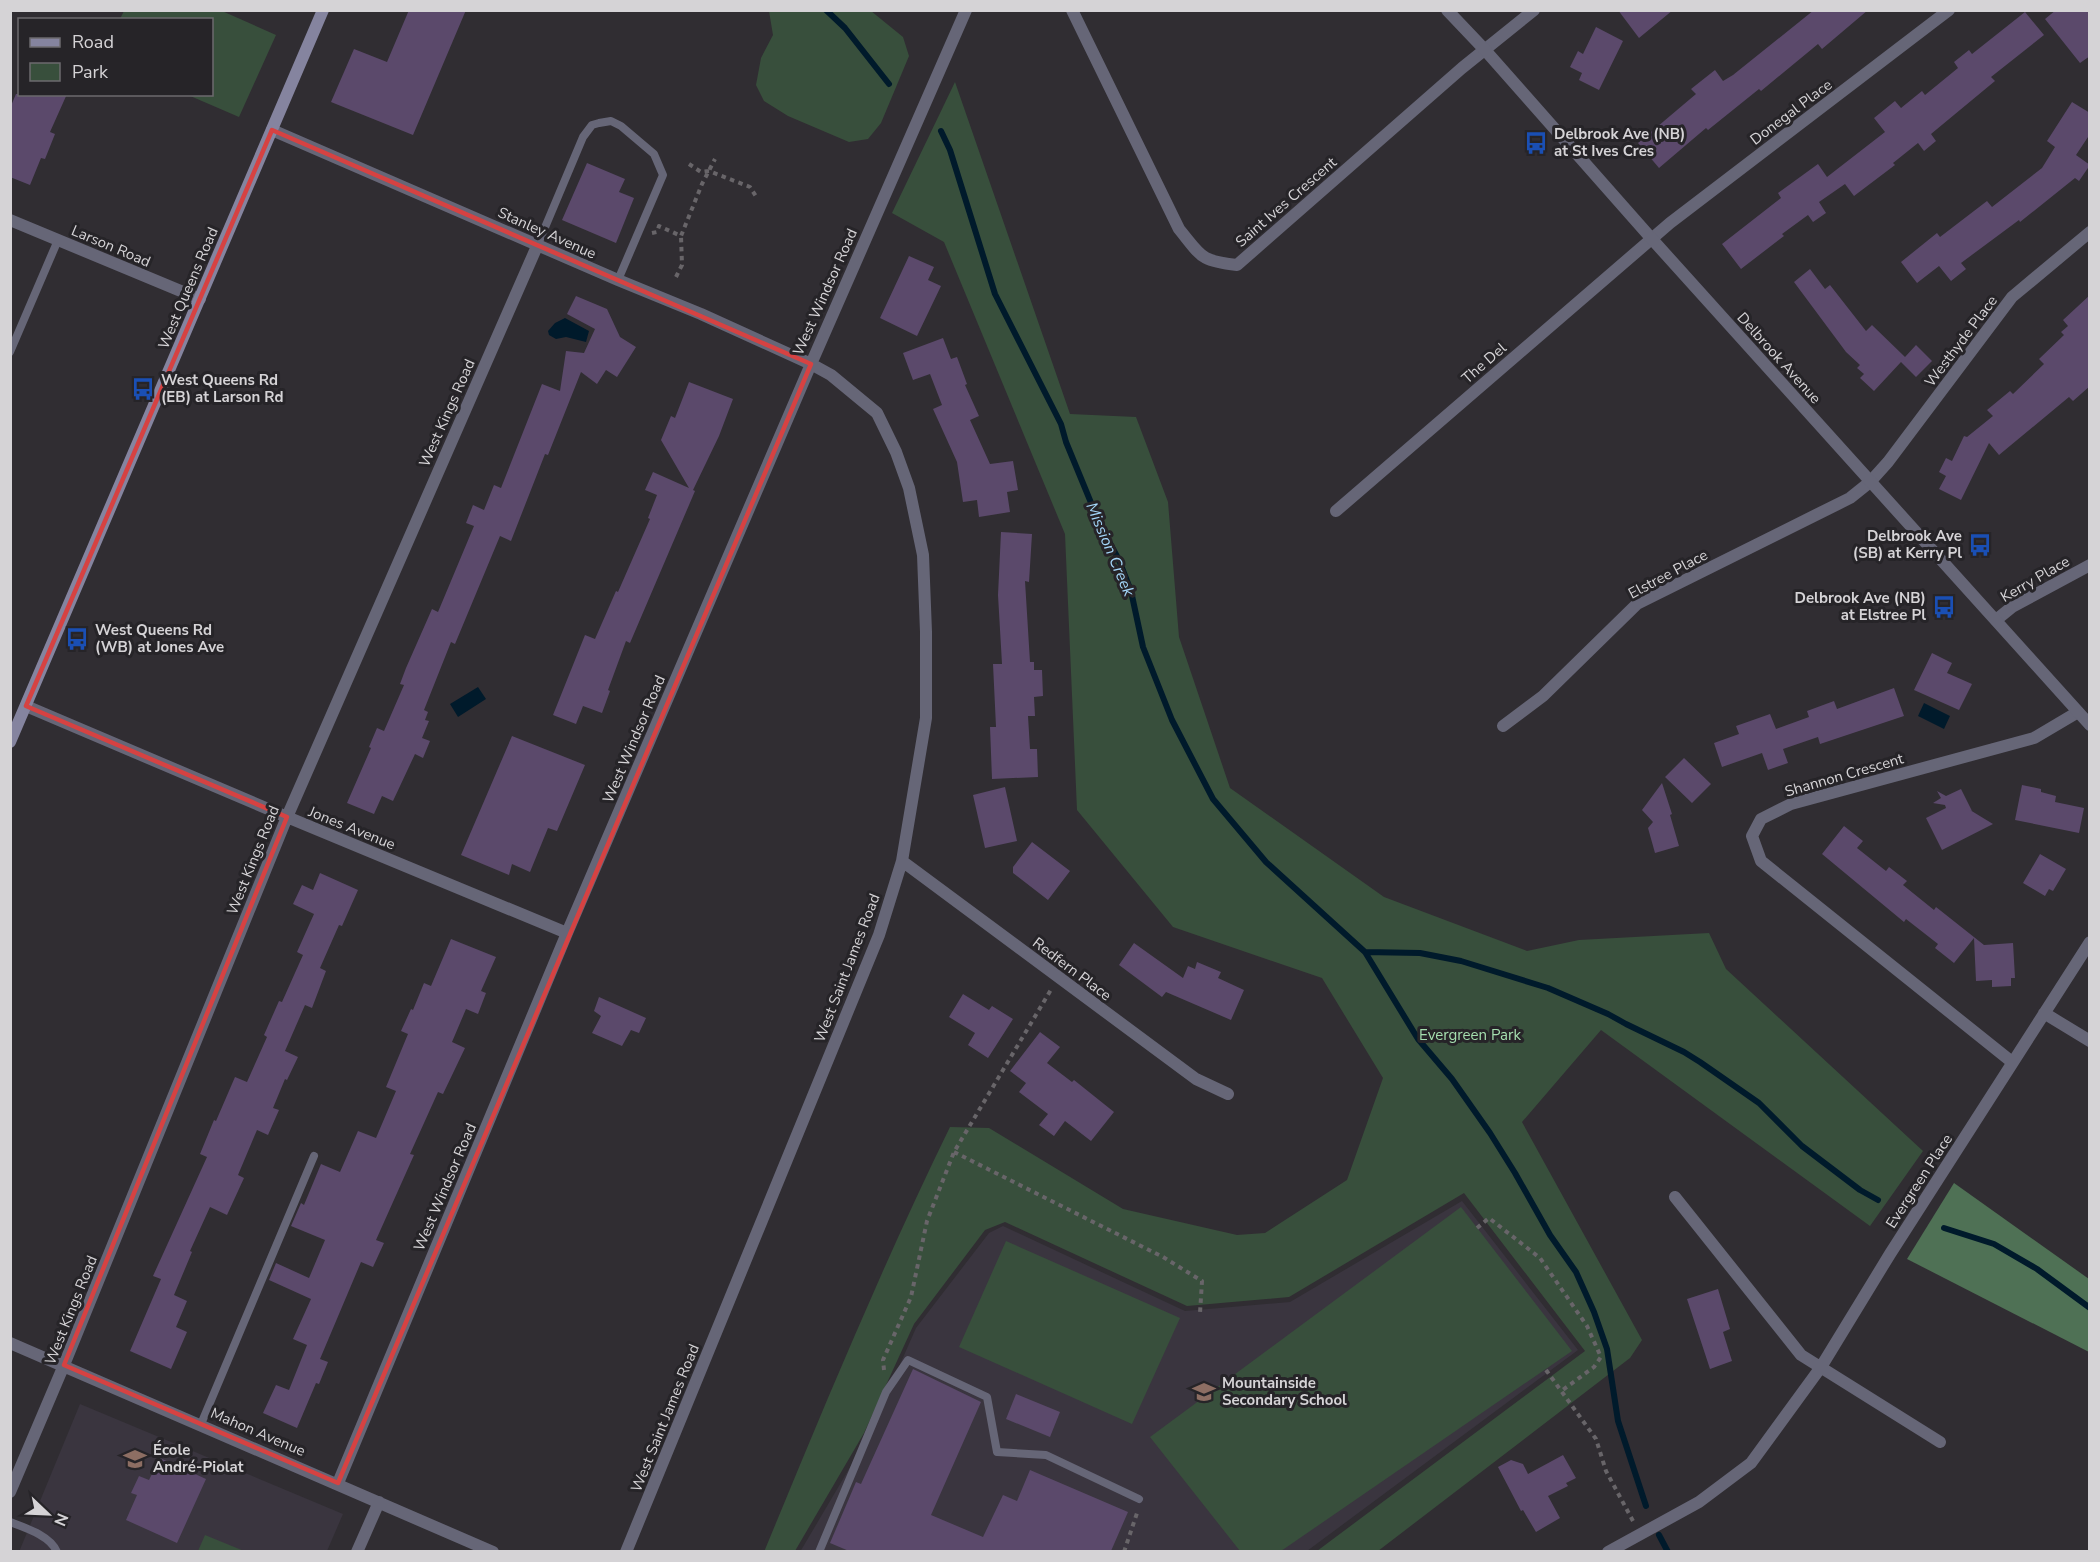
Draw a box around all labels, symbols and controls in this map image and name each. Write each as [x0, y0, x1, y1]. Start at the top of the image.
legend [18, 18, 213, 96]
text: Road [72, 30, 114, 54]
text: Park [72, 60, 109, 84]
street label: Donegal Place [1746, 75, 1836, 149]
place label: Delbrook Ave (NB) at St Ives Cres [1554, 124, 1685, 161]
bus stop icon: Delbrook Ave (NB) at St Ives Cres [1523, 130, 1549, 156]
street label: Saint Ives Crescent [1231, 152, 1341, 252]
street label: Stanley Avenue [495, 202, 599, 264]
street label: Larson Road [68, 220, 154, 272]
street label: West Queens Road [153, 224, 223, 352]
street label: West Windsor Road [788, 225, 862, 359]
street label: Westhyde Place [1920, 291, 2002, 391]
street label: Delbrook Avenue [1733, 308, 1825, 408]
street label: The Del [1457, 338, 1511, 388]
street label: West Kings Road [414, 356, 480, 470]
place label: West Queens Rd (EB) at Larson Rd [161, 370, 283, 407]
bus stop icon: West Queens Rd (EB) at Larson Rd [130, 376, 156, 402]
water label: Mission Creek [1080, 499, 1140, 601]
place label: Delbrook Ave (SB) at Kerry Pl [1853, 526, 1962, 563]
bus stop icon: Delbrook Ave (SB) at Kerry Pl [1967, 532, 1993, 558]
street label: Elstree Place [1625, 545, 1711, 603]
street label: Kerry Place [1997, 551, 2073, 607]
place label: Delbrook Ave (NB) at Elstree Pl [1795, 588, 1926, 625]
bus stop icon: Delbrook Ave (NB) at Elstree Pl [1931, 594, 1957, 620]
place label: West Queens Rd (WB) at Jones Ave [95, 620, 224, 657]
bus stop icon: West Queens Rd (WB) at Jones Ave [64, 626, 90, 652]
street label: West Windsor Road [598, 672, 670, 806]
street label: Shannon Crescent [1782, 748, 1906, 802]
street label: Jones Avenue [305, 801, 398, 854]
street label: West Kings Road [222, 802, 284, 918]
street label: West Saint James Road [809, 891, 885, 1045]
street label: Redfern Place [1029, 933, 1115, 1005]
park label: Evergreen Park [1419, 1025, 1521, 1045]
street label: West Windsor Road [409, 1120, 481, 1254]
street label: Evergreen Place [1881, 1130, 1957, 1232]
street label: West Kings Road [40, 1252, 102, 1368]
street label: West Saint James Road [626, 1341, 704, 1495]
place label: Mountainside Secondary School [1222, 1373, 1347, 1410]
school or university icon: Mountainside Secondary School [1191, 1379, 1217, 1405]
street label: Mahon Avenue [208, 1403, 308, 1461]
place label: École André-Piolat [153, 1440, 244, 1477]
school or university icon: École André-Piolat [122, 1446, 148, 1472]
north arrow [18, 1484, 78, 1544]
text: N [48, 1510, 73, 1529]

